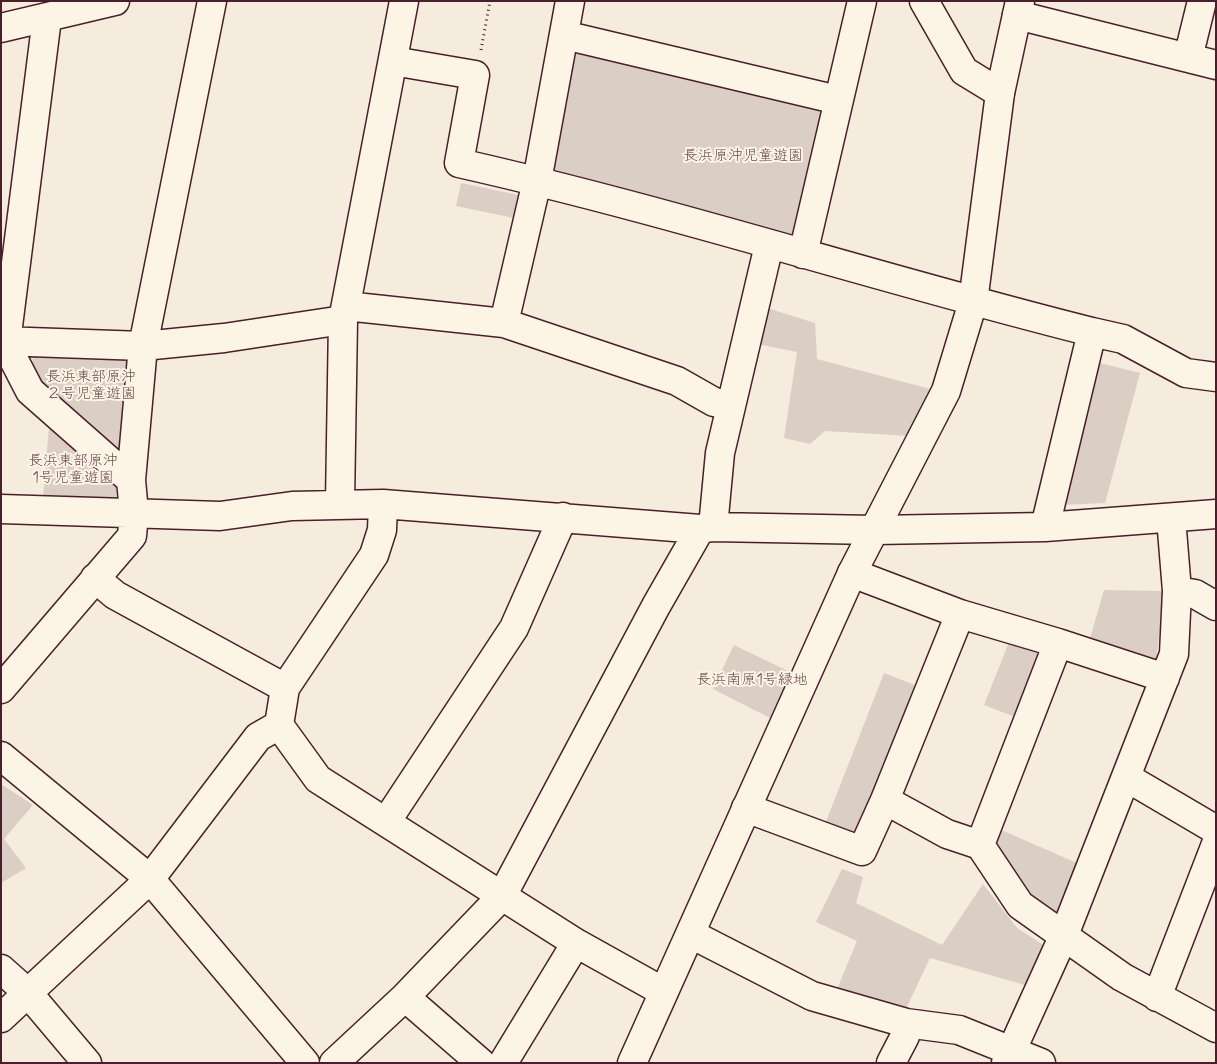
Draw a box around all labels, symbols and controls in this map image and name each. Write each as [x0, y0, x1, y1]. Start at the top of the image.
park label: 長浜原沖児童遊園 [683, 148, 803, 166]
park label: 長浜東部原沖 ２号児童遊園 [46, 369, 136, 404]
park label: 長浜東部原沖 1号児童遊園 [28, 453, 118, 488]
park label: 長浜南原1号緑地 [696, 672, 808, 690]

